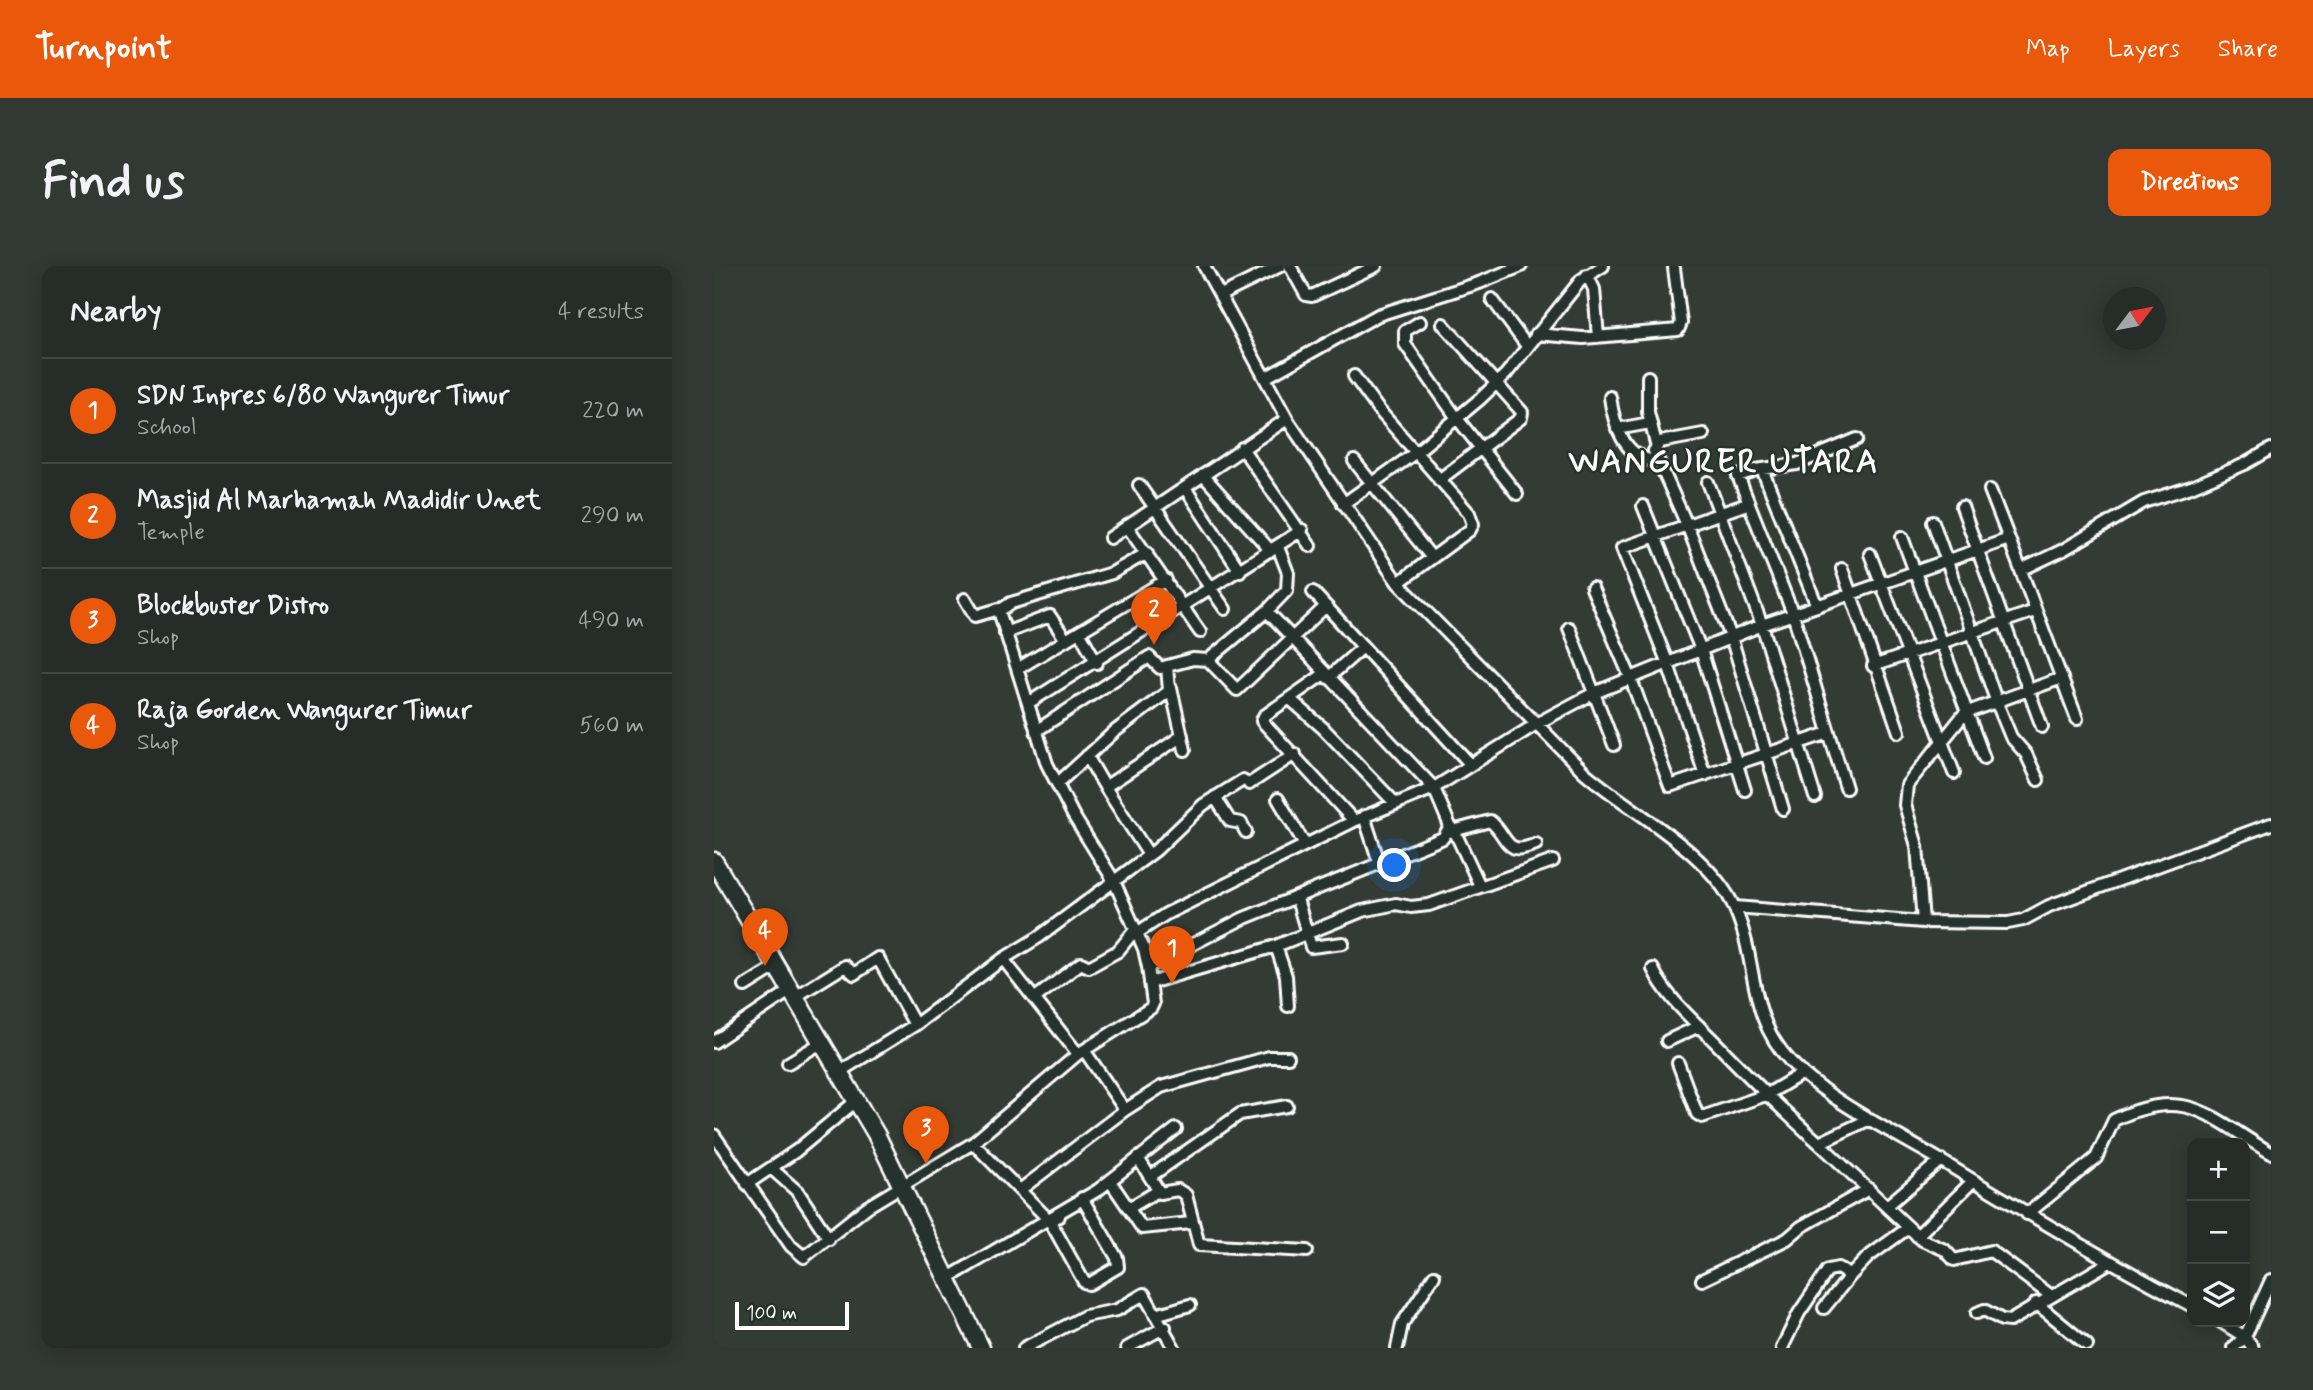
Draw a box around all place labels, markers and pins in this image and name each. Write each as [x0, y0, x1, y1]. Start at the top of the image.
pin: 2 [1131, 587, 1177, 645]
pin: 4 [742, 908, 788, 966]
pin: 1 [1149, 926, 1195, 984]
pin: 3 [903, 1106, 949, 1164]

